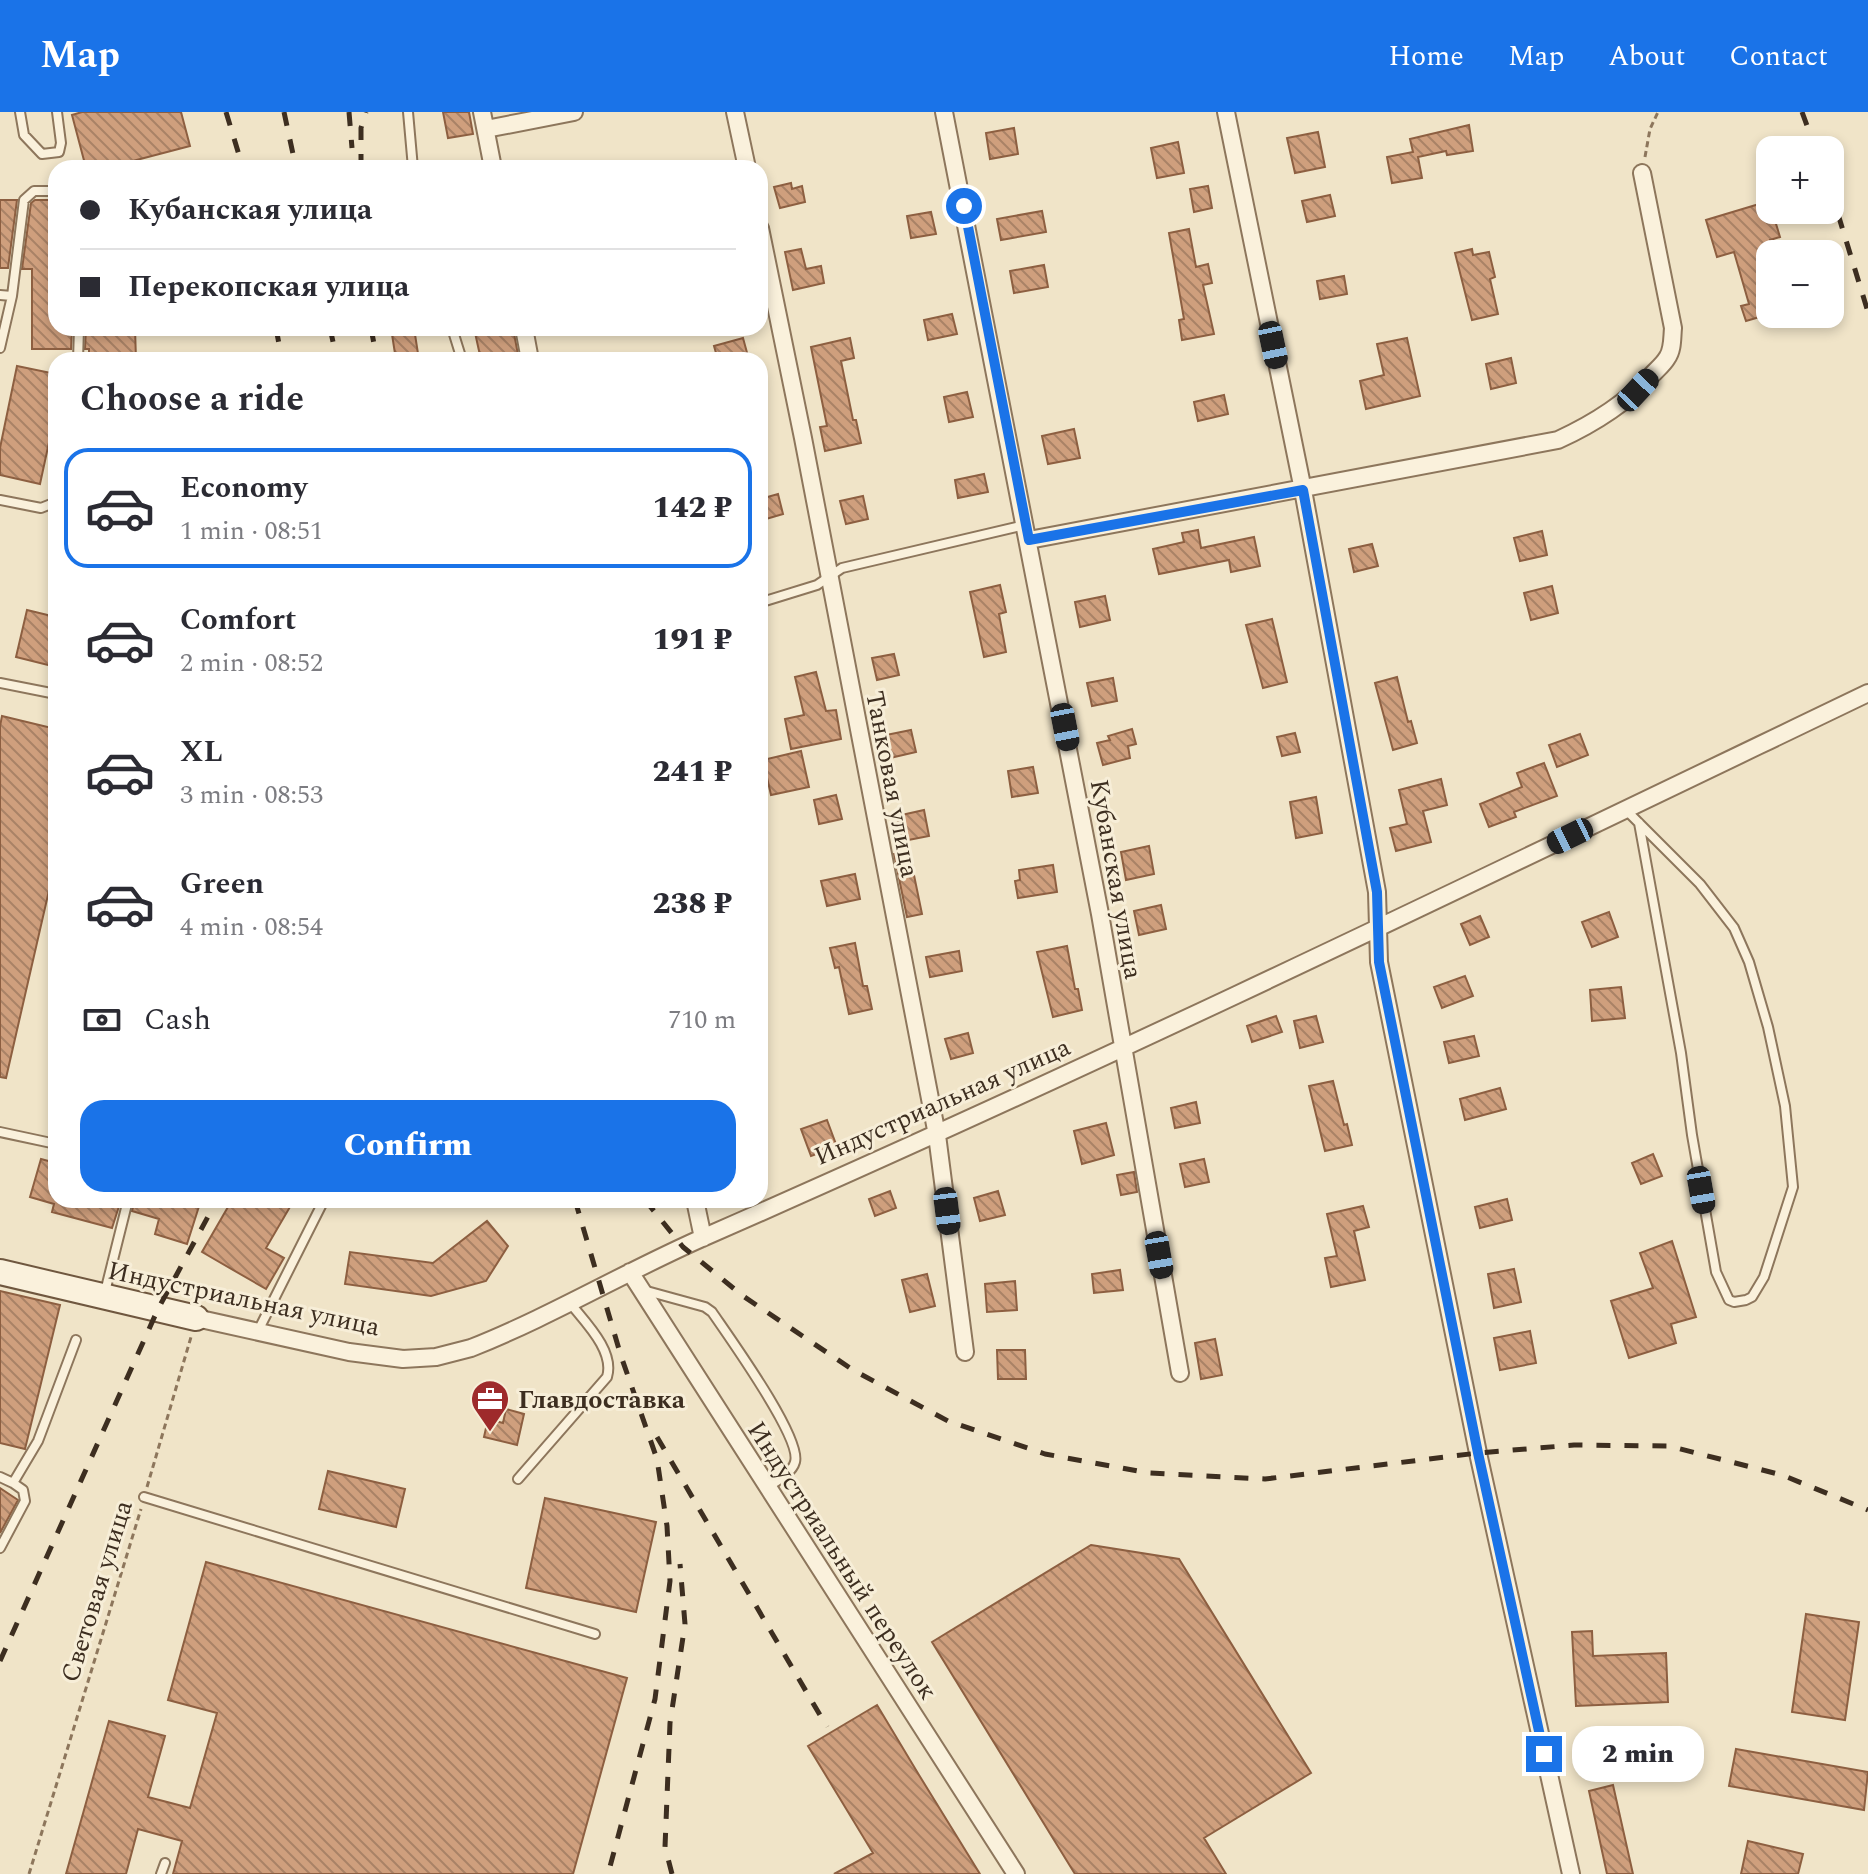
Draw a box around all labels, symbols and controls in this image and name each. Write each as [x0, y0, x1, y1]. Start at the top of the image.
text: Map [40, 27, 120, 85]
text: Home [1388, 35, 1464, 78]
text: Map [1508, 35, 1564, 78]
text: About [1608, 35, 1685, 78]
text: Contact [1729, 35, 1828, 78]
map controls [1756, 136, 1844, 328]
button: + [1756, 136, 1844, 224]
text: Кубанская улица [128, 187, 372, 233]
route start [946, 188, 982, 224]
button: − [1756, 240, 1844, 328]
text: Перекопская улица [128, 264, 410, 310]
car [1256, 319, 1290, 371]
car [1613, 364, 1663, 416]
text: Choose a ride [80, 372, 304, 427]
text: Economy [180, 465, 307, 511]
icon: car [84, 472, 156, 544]
text: 142 ₽ [653, 485, 732, 531]
text: 1 min · 08:51 [180, 511, 323, 551]
text: Comfort [180, 597, 296, 643]
icon: car [84, 604, 156, 676]
text: 191 ₽ [653, 617, 732, 663]
text: 2 min · 08:52 [180, 643, 323, 683]
street label: Танковая улица [854, 687, 930, 881]
car [1049, 701, 1081, 753]
text: XL [180, 729, 223, 775]
icon: car [84, 736, 156, 808]
text: 241 ₽ [653, 749, 732, 795]
text: 3 min · 08:53 [180, 775, 323, 815]
street label: Кубанская улица [1079, 776, 1153, 983]
car [1543, 815, 1597, 857]
text: Green [180, 861, 264, 907]
icon: car [84, 868, 156, 940]
text: 238 ₽ [653, 881, 732, 927]
text: 4 min · 08:54 [180, 907, 323, 947]
text: Cash [144, 997, 211, 1043]
icon: cash [80, 998, 124, 1042]
text: 710 m [668, 1000, 736, 1040]
street label: Индустриальная улица [808, 1027, 1077, 1177]
button: Confirm [80, 1100, 736, 1192]
car [1685, 1164, 1717, 1216]
car [932, 1186, 962, 1236]
car [1143, 1229, 1175, 1281]
street label: Индустриальная улица [104, 1251, 384, 1347]
office icon: Главдоставка [469, 1378, 511, 1433]
place label: Главдоставка [518, 1380, 686, 1420]
street label: Индустриальный переулок [737, 1413, 948, 1708]
street label: Световая улица [50, 1495, 144, 1687]
callout: 2 min [1572, 1726, 1704, 1782]
text: 2 min [1602, 1734, 1674, 1774]
route end [1526, 1736, 1562, 1772]

